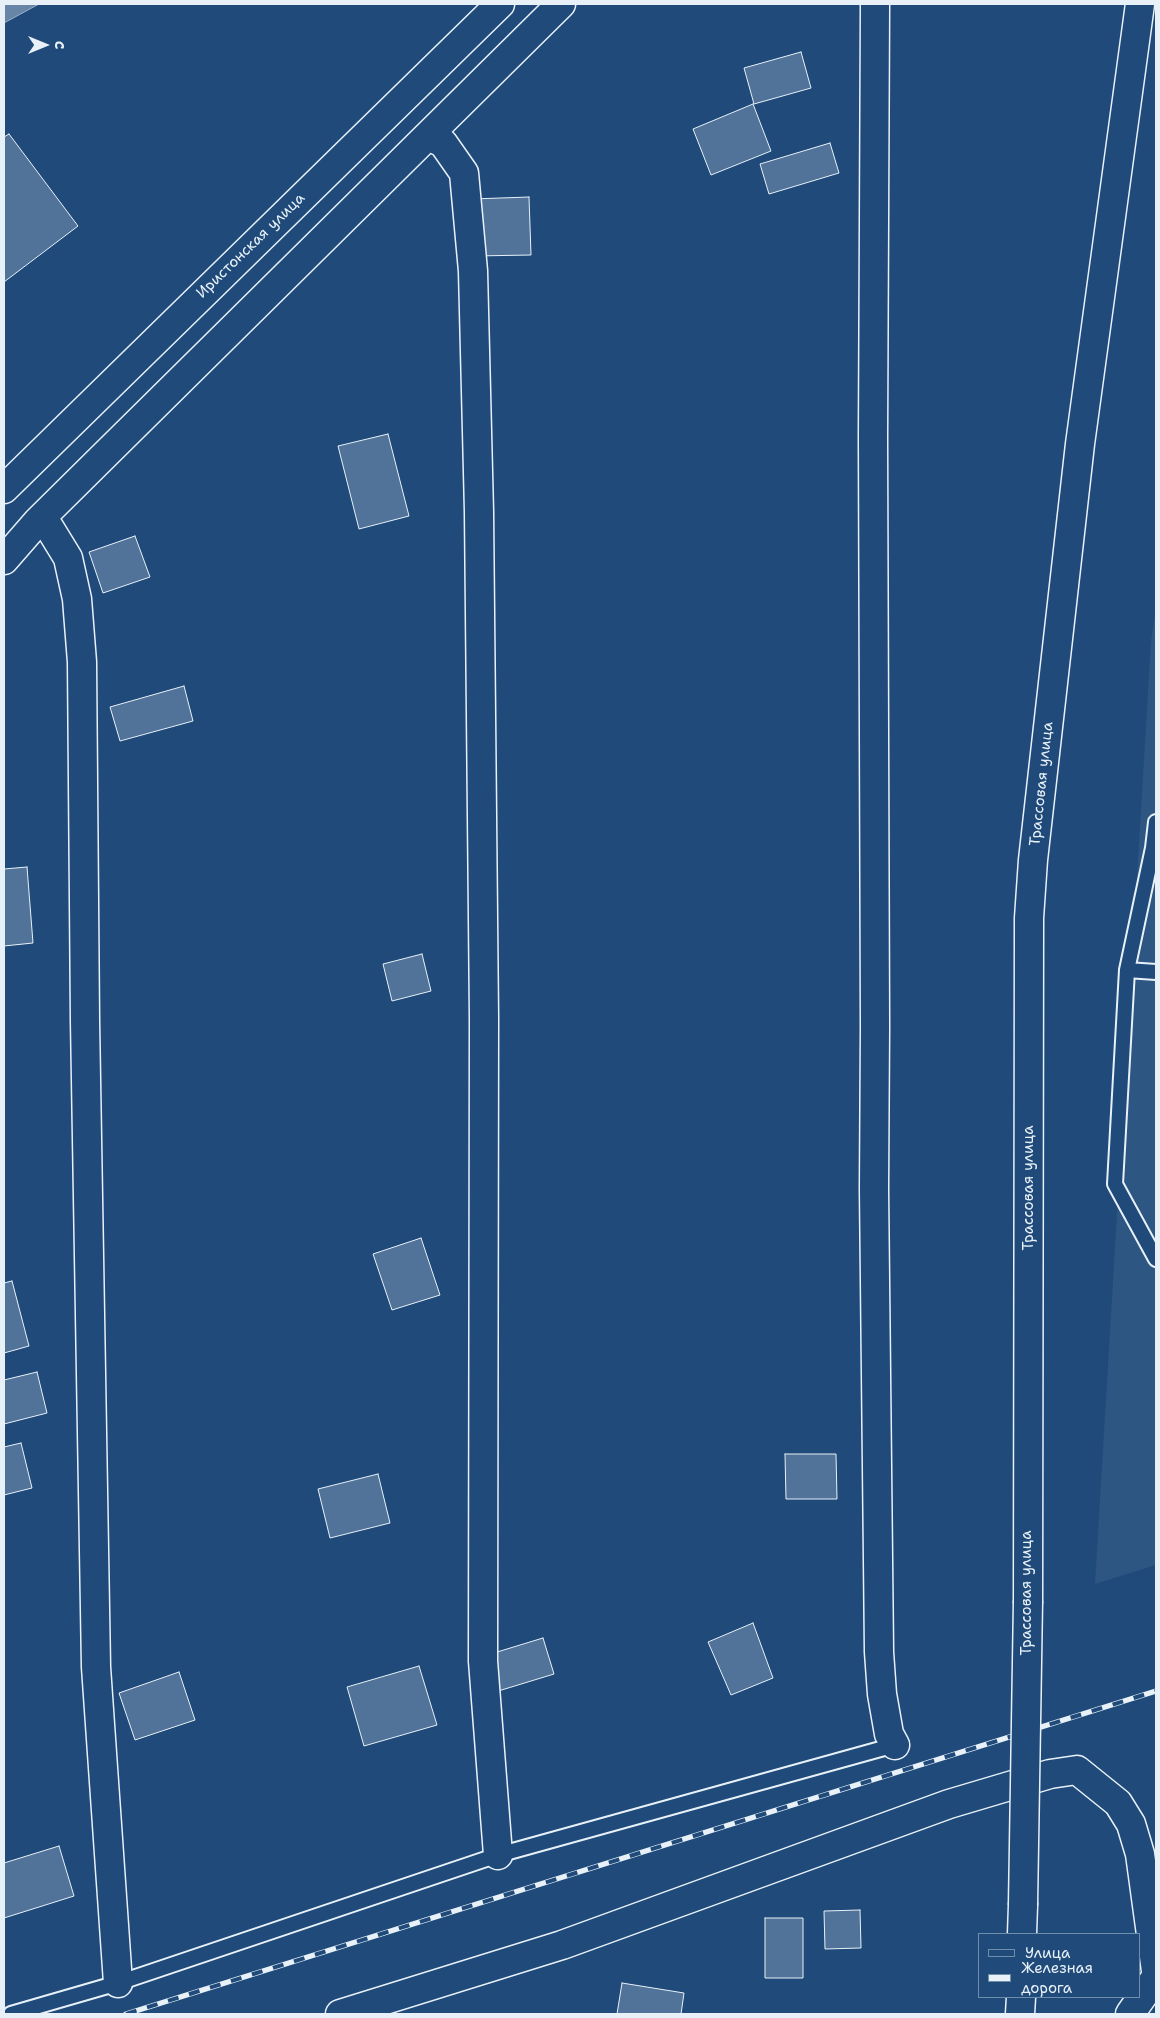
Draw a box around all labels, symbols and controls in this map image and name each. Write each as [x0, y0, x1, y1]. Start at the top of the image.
north arrow [20, 20, 70, 70]
text: С [51, 41, 69, 49]
street label: Иристонская улица [193, 190, 309, 302]
street label: Трассовая улица [1027, 721, 1057, 847]
street label: Трассовая улица [1020, 1126, 1038, 1250]
street label: Трассовая улица [1018, 1531, 1036, 1655]
legend [978, 1933, 1140, 1998]
text: Улица [1025, 1943, 1070, 1963]
text: Железная дорога [1021, 1958, 1093, 1998]

